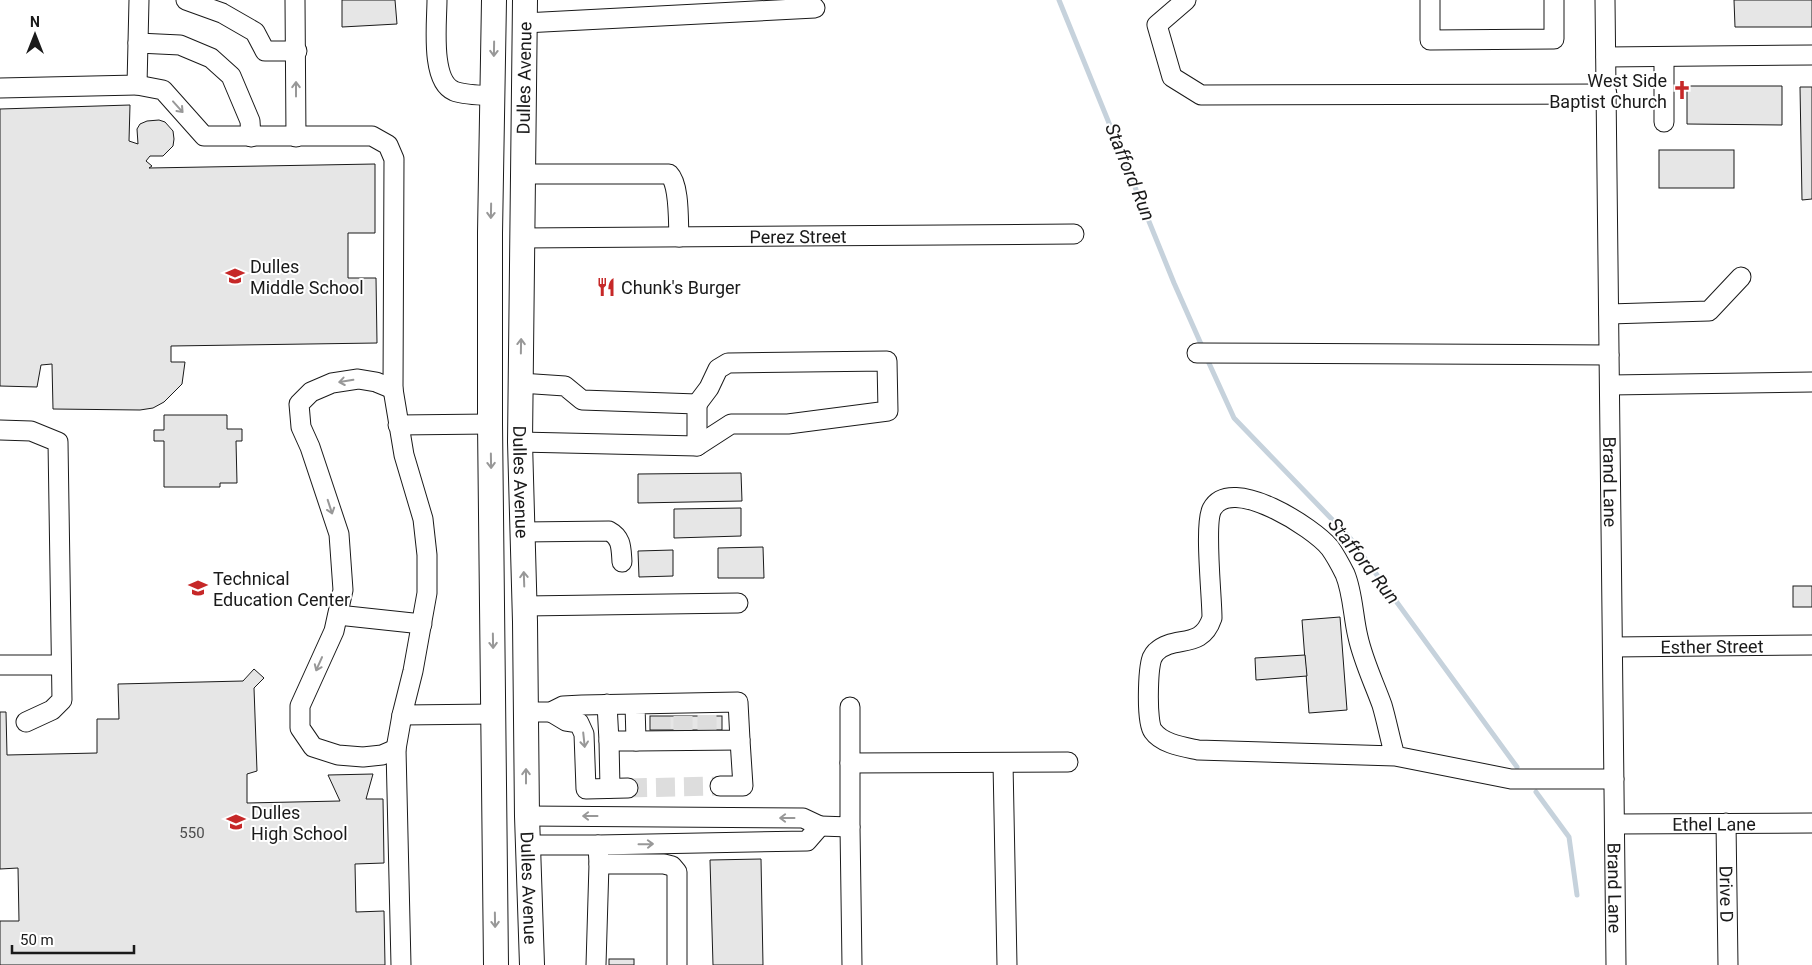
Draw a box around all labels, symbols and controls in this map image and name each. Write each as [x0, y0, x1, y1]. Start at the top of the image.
north arrow [10, 10, 60, 60]
text: N [30, 14, 40, 30]
street label: Dulles Avenue [513, 21, 535, 135]
one-way arrow [489, 40, 499, 56]
place label: West Side Baptist Church [1549, 70, 1667, 112]
church icon: West Side Baptist Church [1671, 79, 1693, 101]
one-way arrow [291, 81, 301, 97]
one-way arrow [172, 100, 184, 113]
water label: Stafford Run [1100, 120, 1160, 224]
one-way arrow [486, 203, 495, 219]
street label: Perez Street [749, 225, 847, 247]
place label: Dulles Middle School [250, 256, 364, 298]
school or university icon: Dulles Middle School [224, 265, 246, 287]
restaurant icon: Chunk's Burger [595, 276, 617, 298]
place label: Chunk's Burger [621, 277, 741, 298]
one-way arrow [516, 339, 526, 355]
one-way arrow [338, 376, 354, 386]
street label: Dulles Avenue [509, 425, 533, 539]
street label: Brand Lane [1599, 437, 1622, 527]
one-way arrow [486, 453, 495, 469]
one-way arrow [326, 499, 335, 515]
water label: Stafford Run [1323, 513, 1405, 609]
place label: Technical Education Center [213, 568, 350, 610]
one-way arrow [519, 571, 529, 588]
school or university icon: Technical Education Center [187, 577, 209, 599]
one-way arrow [488, 632, 498, 649]
street label: Esther Street [1660, 635, 1764, 657]
one-way arrow [314, 656, 324, 671]
one-way arrow [579, 731, 588, 747]
one-way arrow [521, 769, 531, 785]
place label: Dulles High School [251, 802, 348, 844]
school or university icon: Dulles High School [225, 811, 247, 833]
one-way arrow [582, 812, 598, 821]
one-way arrow [779, 813, 796, 823]
street label: Ethel Lane [1672, 813, 1756, 834]
house number: 550 [179, 824, 205, 842]
street label: Dulles Avenue [517, 831, 542, 945]
one-way arrow [638, 839, 654, 849]
street label: Brand Lane [1604, 843, 1626, 933]
street label: Drive D [1716, 865, 1738, 923]
one-way arrow [491, 912, 500, 928]
scale bar [12, 922, 135, 954]
text: 50 m [20, 931, 54, 949]

